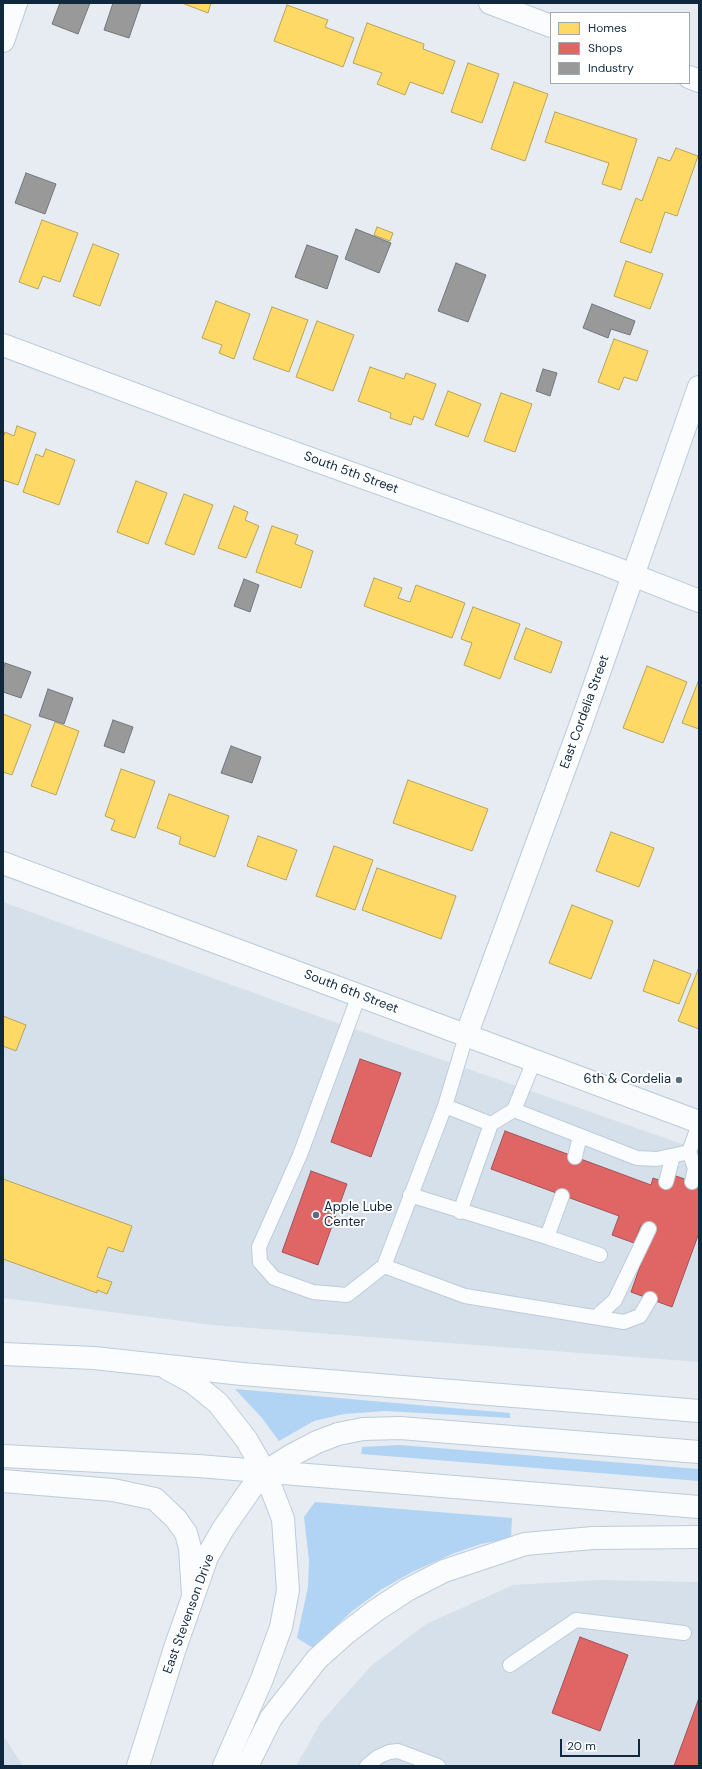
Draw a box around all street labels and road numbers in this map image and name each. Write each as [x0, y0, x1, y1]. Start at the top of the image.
street label: South 5th Street [302, 449, 400, 497]
street label: East Cordelia Street [557, 653, 613, 771]
street label: South 6th Street [302, 967, 400, 1017]
street label: East Stevenson Drive [160, 1552, 218, 1676]

